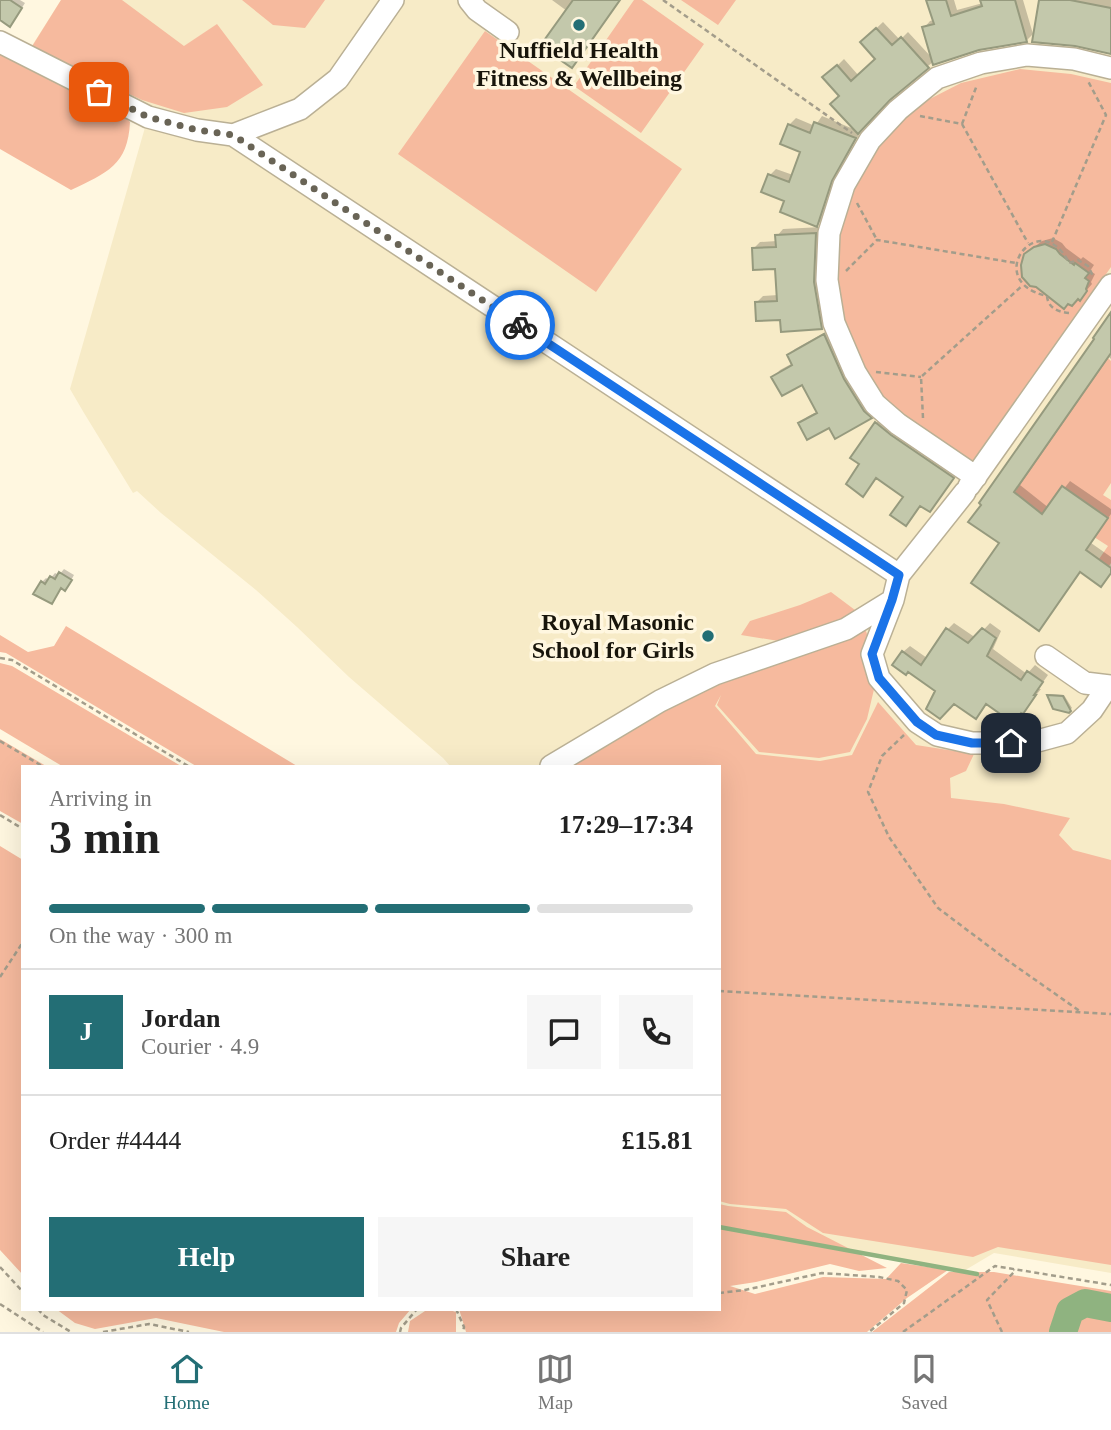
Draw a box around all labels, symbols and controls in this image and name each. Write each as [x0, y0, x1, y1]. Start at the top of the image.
marker: Nuffield Health Fitness & Wellbeing [571, 17, 587, 33]
place label: Nuffield Health Fitness & Wellbeing [476, 37, 682, 91]
pin [69, 62, 129, 122]
icon: bag [80, 73, 118, 111]
courier [485, 290, 555, 360]
icon: bike [501, 306, 539, 344]
place label: Royal Masonic School for Girls [532, 609, 694, 663]
marker: Royal Masonic School for Girls [700, 628, 716, 644]
pin [981, 713, 1041, 773]
icon: home [992, 724, 1030, 762]
text: Arriving in [49, 786, 152, 811]
text: 17:29–17:34 [559, 810, 693, 839]
text: 3 min [49, 812, 160, 863]
text: On the way · 300 m [49, 923, 232, 948]
button: chat [527, 995, 601, 1069]
button: phone [619, 995, 693, 1069]
text: Jordan [141, 1004, 220, 1033]
text: J [80, 1017, 93, 1046]
text: Courier · 4.9 [141, 1034, 259, 1059]
text: Order #4444 [49, 1126, 181, 1155]
text: £15.81 [622, 1126, 693, 1155]
button: Help [49, 1217, 364, 1297]
button: Share [378, 1217, 693, 1297]
tab: Home [163, 1350, 210, 1414]
tab: Map [536, 1350, 574, 1414]
tab: Saved [901, 1350, 948, 1414]

